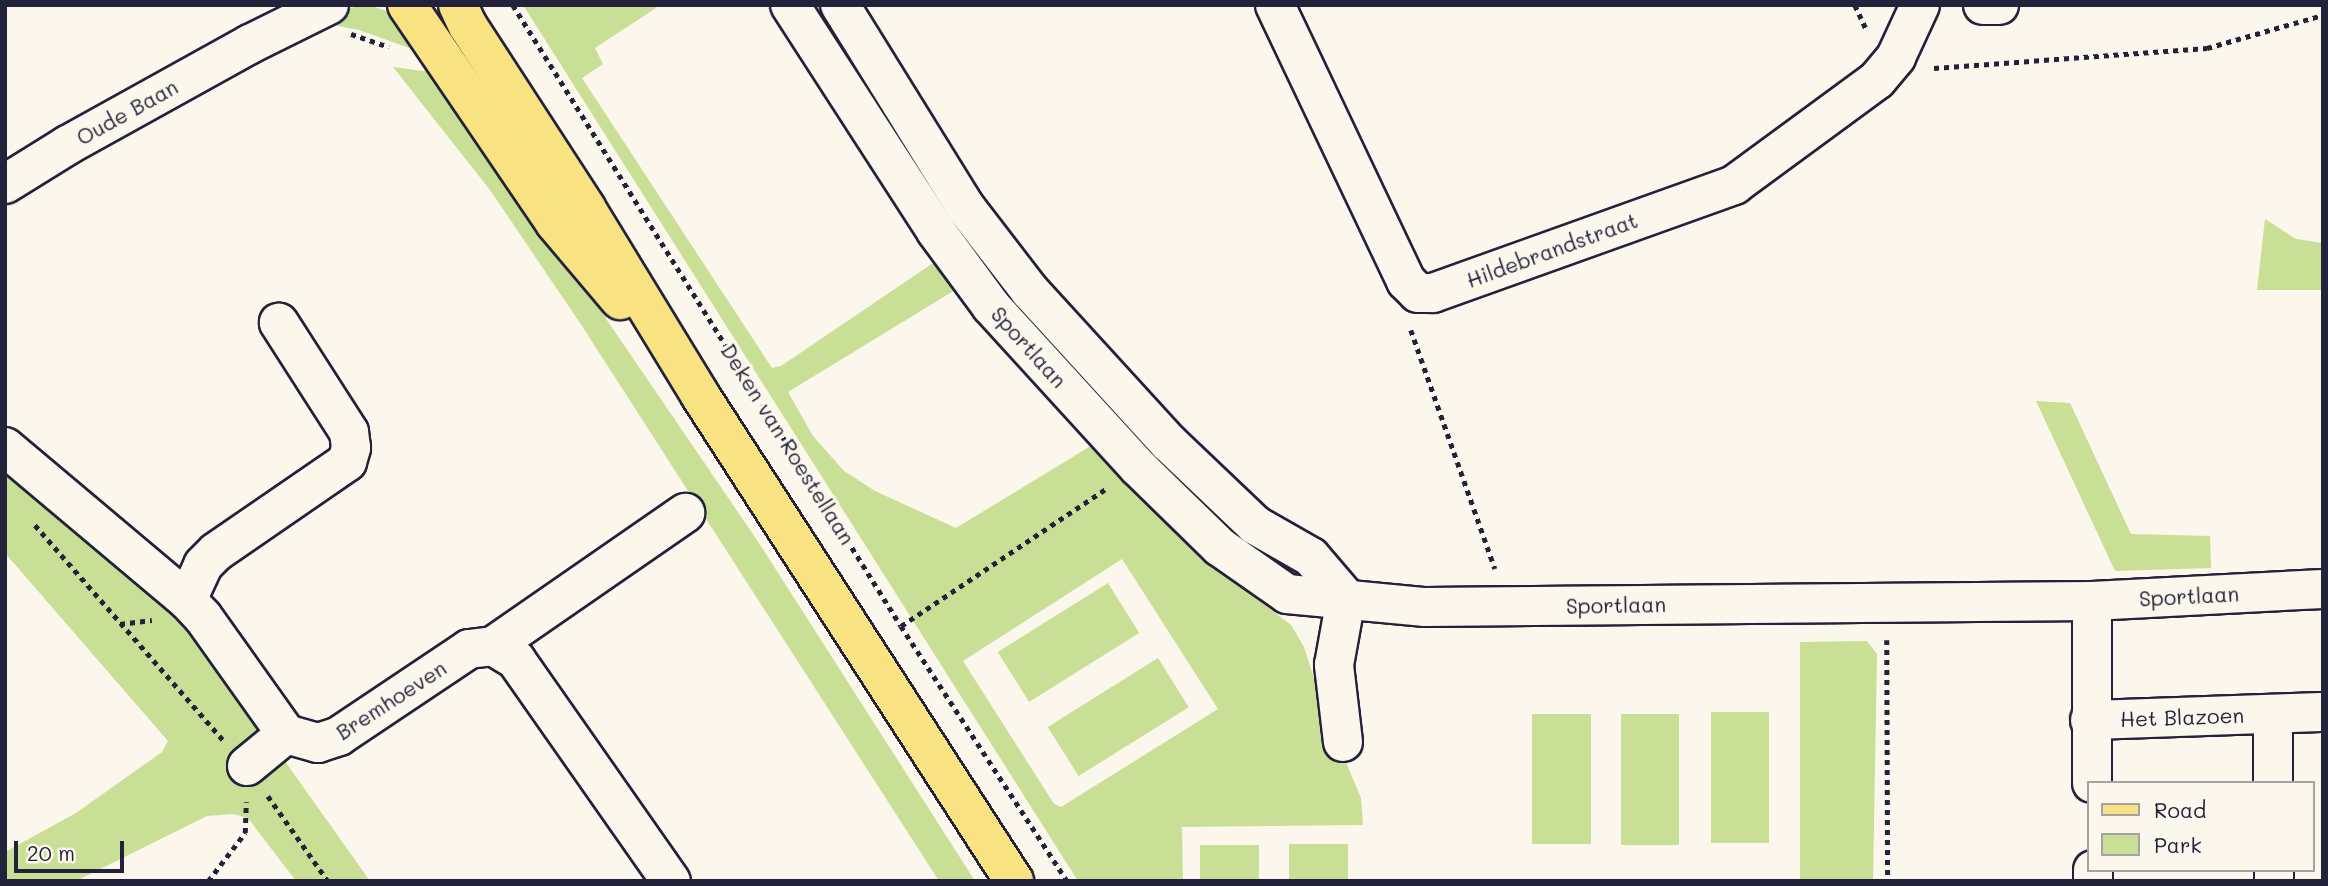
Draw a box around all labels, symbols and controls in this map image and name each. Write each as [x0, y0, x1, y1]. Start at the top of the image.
street label: Oude Baan [72, 74, 182, 150]
street label: Hildebrandstraat [1463, 207, 1641, 293]
street label: Sportlaan [986, 301, 1072, 393]
street label: Deken van Roestellaan [716, 339, 860, 549]
street label: Sportlaan [2138, 581, 2240, 611]
street label: Sportlaan [1566, 592, 1666, 618]
street label: Bremhoeven [331, 655, 451, 745]
street label: Het Blazoen [2120, 702, 2244, 732]
legend [2086, 781, 2314, 872]
text: Road [2154, 796, 2206, 823]
scale bar [18, 826, 128, 870]
text: Park [2154, 831, 2202, 858]
text: 20 m [27, 839, 75, 866]

